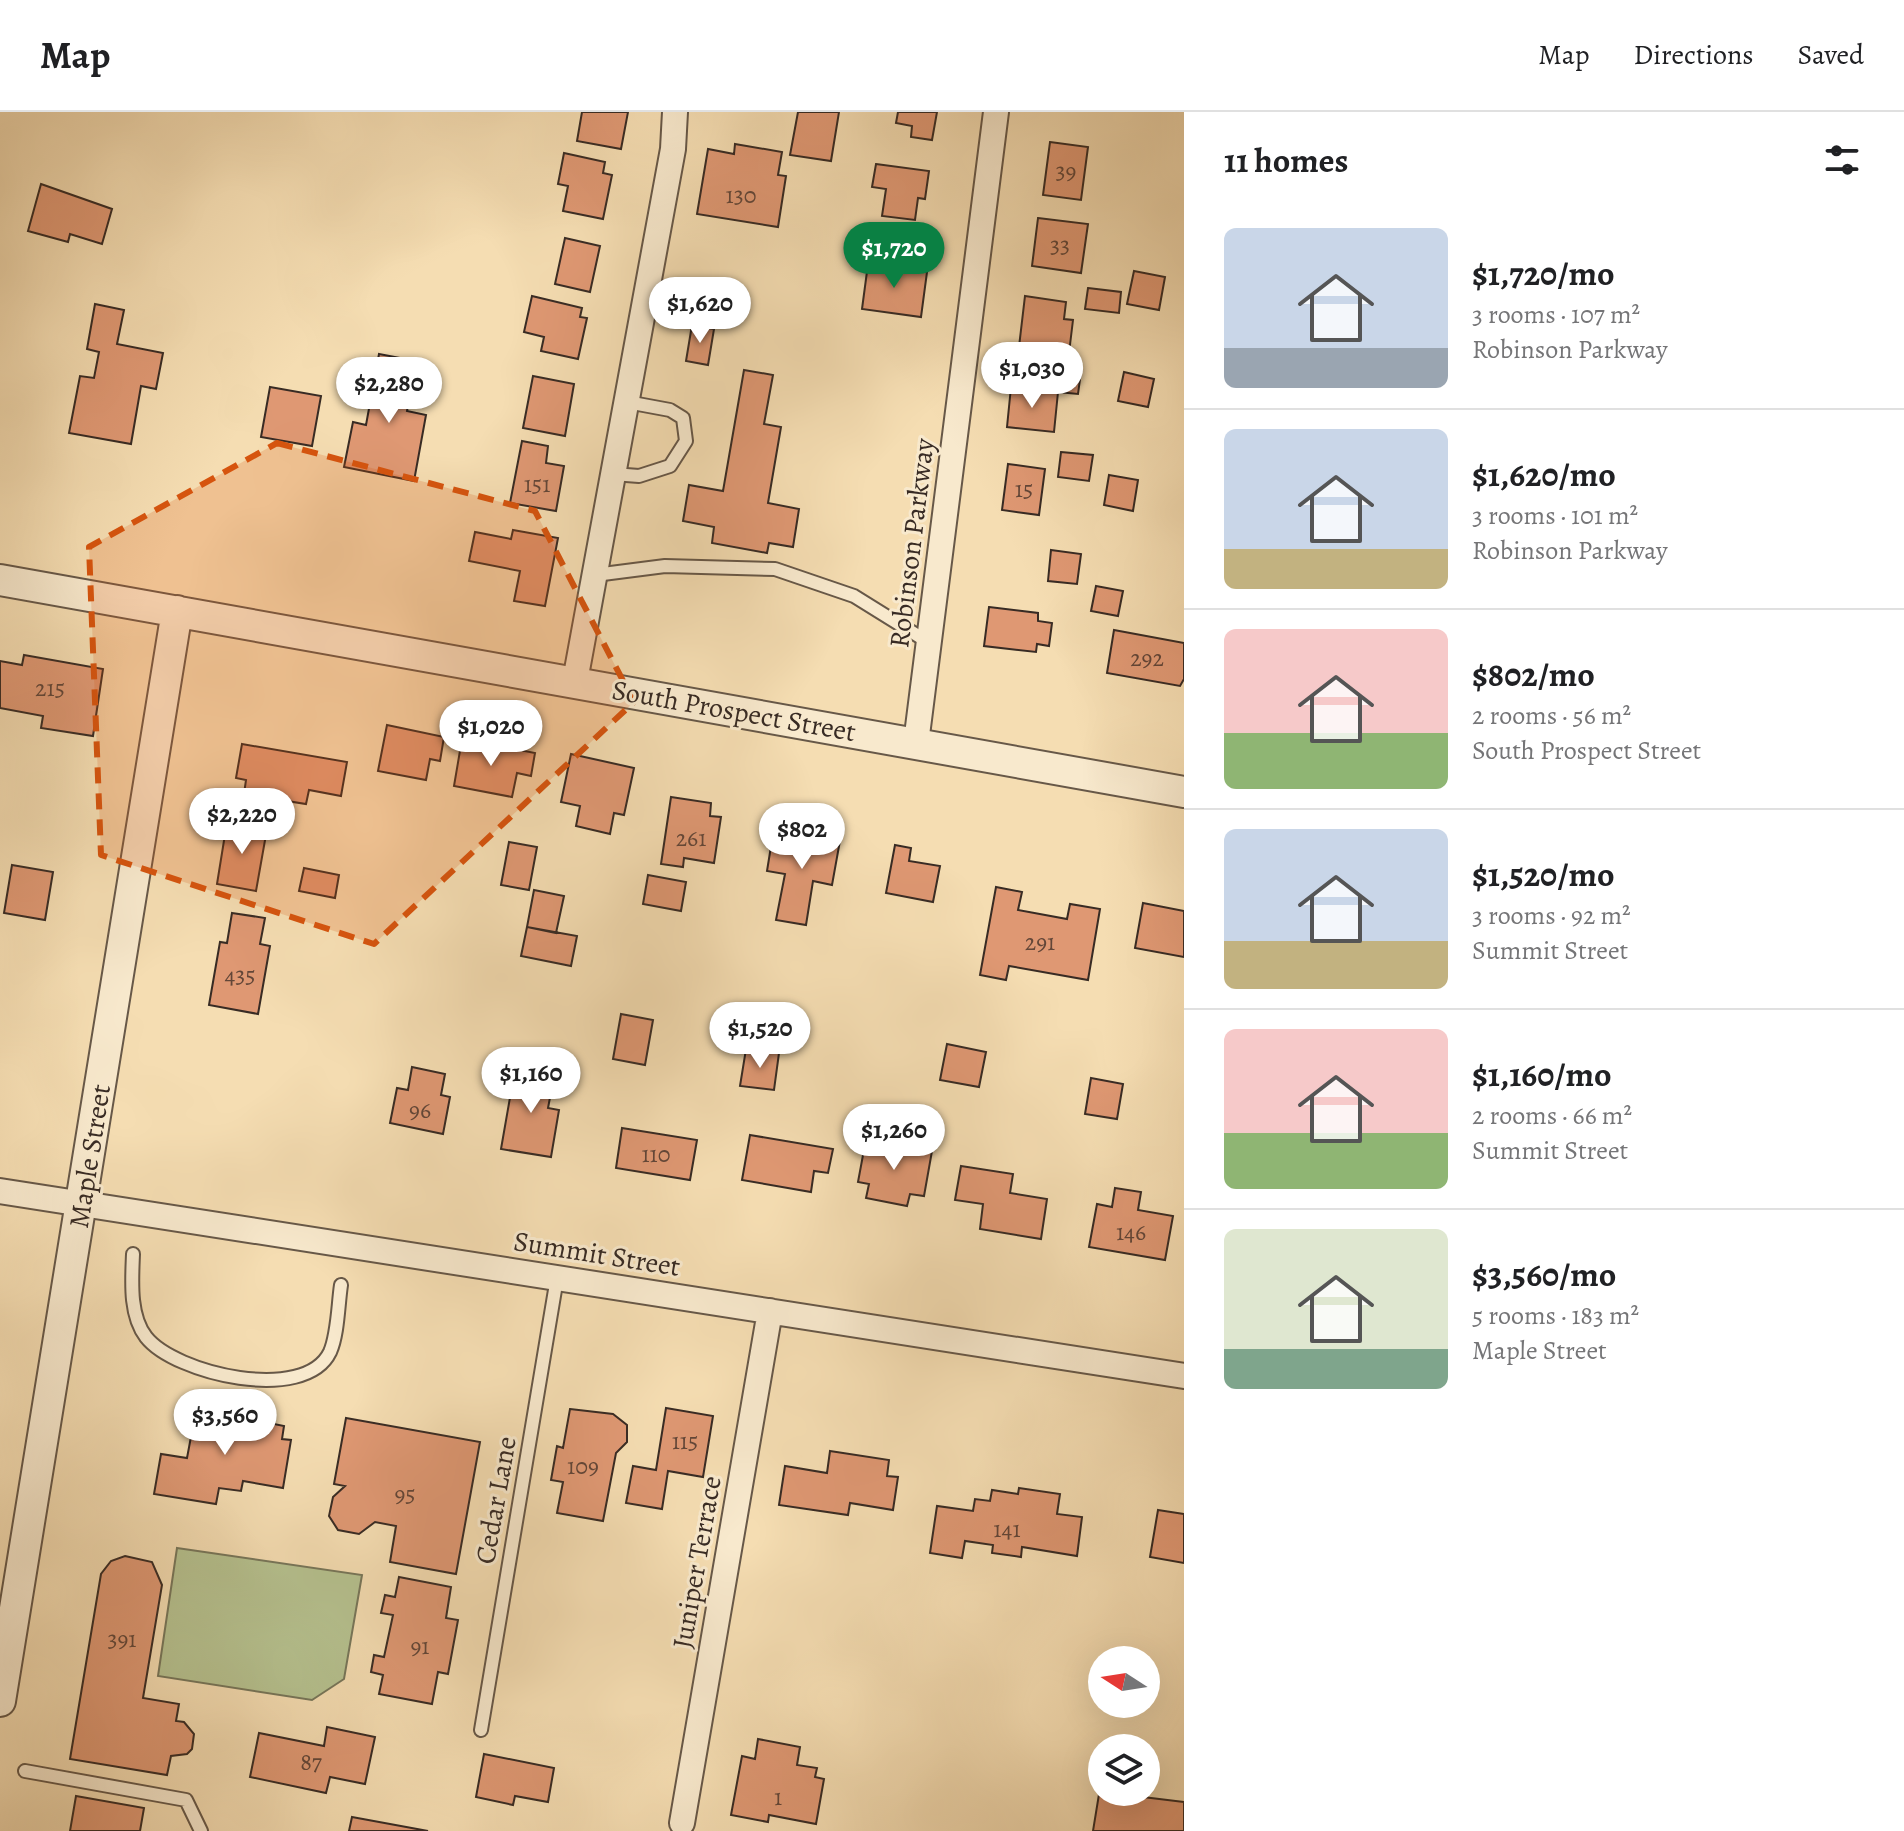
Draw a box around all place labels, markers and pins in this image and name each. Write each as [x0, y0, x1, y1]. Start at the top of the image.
pin: $1,720 [829, 222, 959, 290]
pin: $1,620 [635, 277, 765, 345]
pin: $1,030 [967, 342, 1097, 410]
pin: $2,280 [324, 357, 454, 425]
pin: $1,020 [426, 700, 556, 768]
pin: $2,220 [177, 788, 307, 856]
pin: $802 [755, 803, 849, 871]
pin: $1,520 [695, 1002, 825, 1070]
pin: $1,160 [466, 1047, 596, 1115]
pin: $1,260 [829, 1104, 959, 1172]
pin: $3,560 [160, 1389, 290, 1457]

